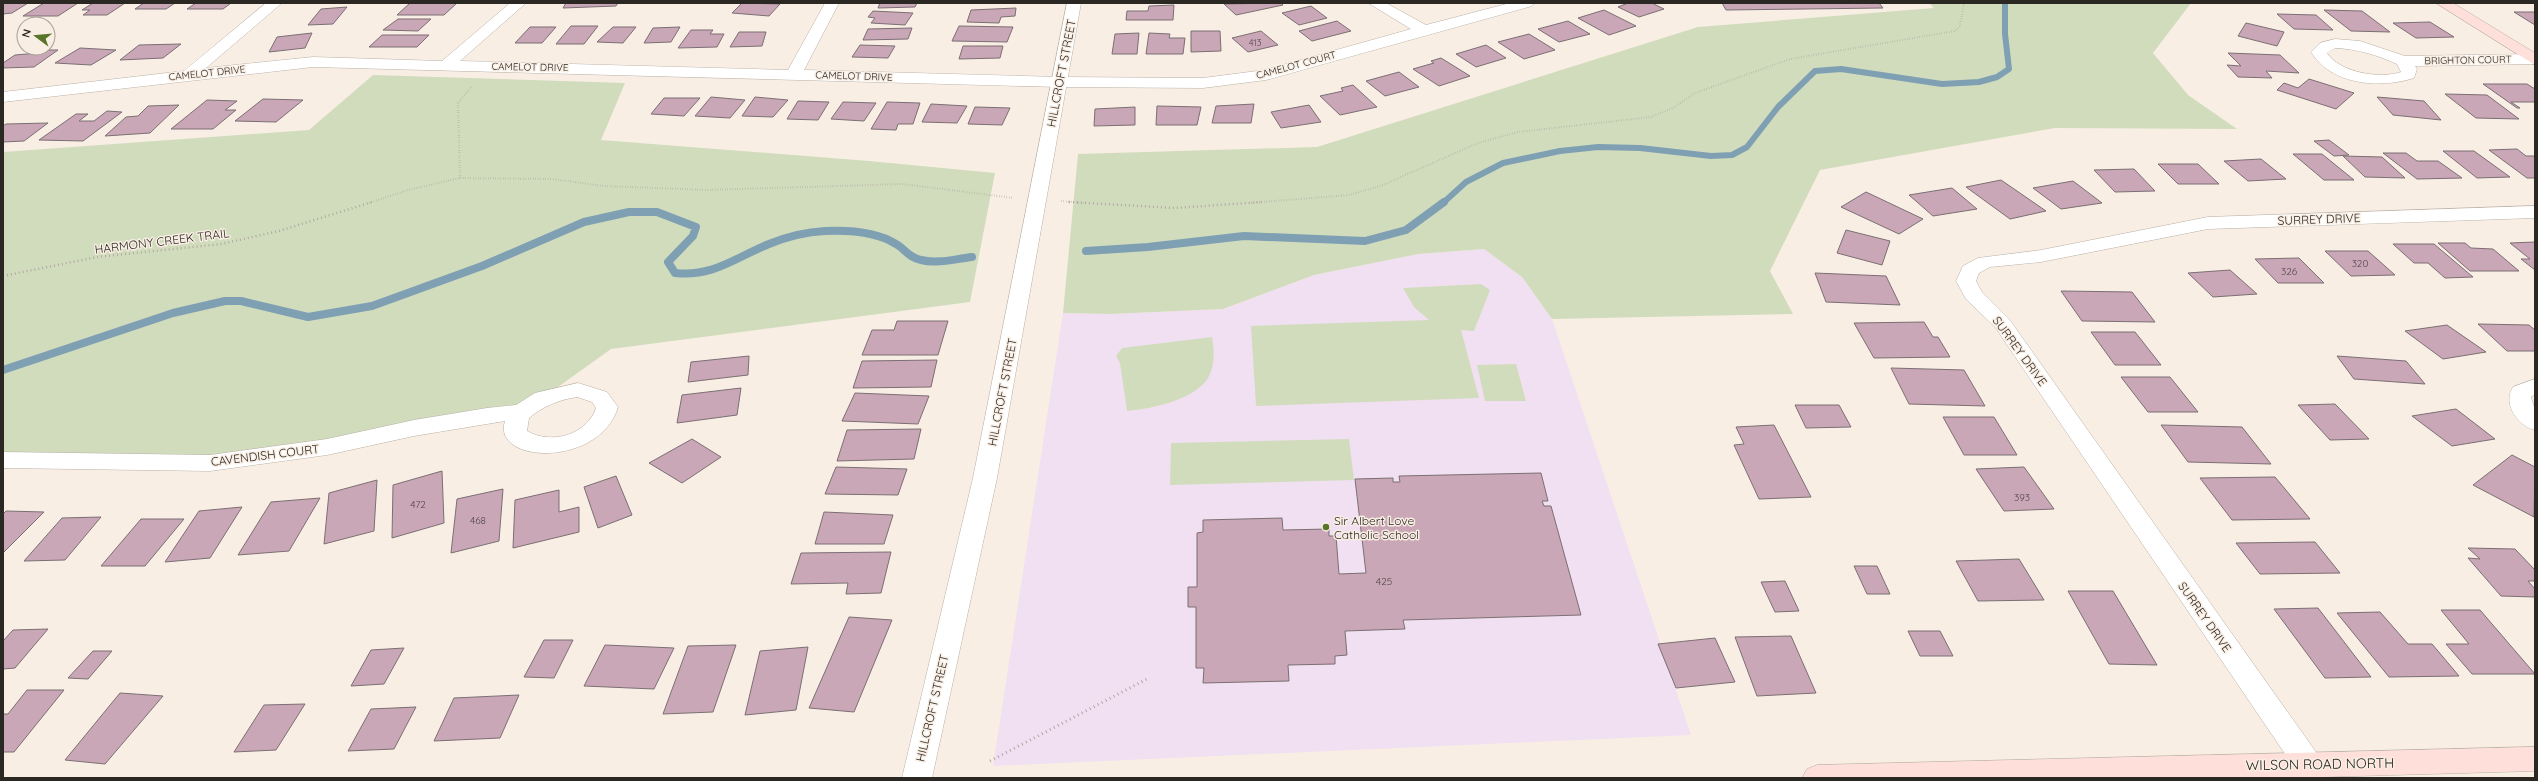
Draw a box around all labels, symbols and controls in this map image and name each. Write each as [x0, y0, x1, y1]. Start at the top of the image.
north arrow [16, 16, 56, 56]
street label: HILLCROFT STREET [1043, 18, 1079, 128]
text: N [19, 27, 34, 39]
house number: 413 [1249, 37, 1262, 48]
street label: CAMELOT COURT [1255, 48, 1337, 82]
street label: BRIGHTON COURT [2424, 53, 2512, 67]
street label: CAMELOT DRIVE [491, 60, 569, 74]
street label: CAMELOT DRIVE [168, 62, 246, 83]
street label: CAMELOT DRIVE [815, 68, 893, 84]
street label: SURREY DRIVE [2277, 210, 2361, 228]
street label: HARMONY CREEK TRAIL [94, 225, 231, 257]
house number: 320 [2352, 257, 2368, 270]
house number: 326 [2281, 265, 2298, 278]
street label: SURREY DRIVE [1990, 313, 2050, 389]
street label: HILLCROFT STREET [984, 337, 1020, 447]
street label: CAVENDISH COURT [210, 441, 320, 469]
house number: 393 [2014, 491, 2030, 504]
house number: 472 [410, 498, 426, 511]
place label: Sir Albert Love Catholic School [1334, 513, 1419, 542]
house number: 468 [470, 514, 486, 527]
marker: Sir Albert Love Catholic School [1321, 522, 1331, 532]
house number: 425 [1376, 575, 1392, 588]
street label: SURREY DRIVE [2175, 579, 2235, 655]
street label: HILLCROFT STREET [912, 653, 952, 763]
street label: WILSON ROAD NORTH [2246, 754, 2394, 774]

